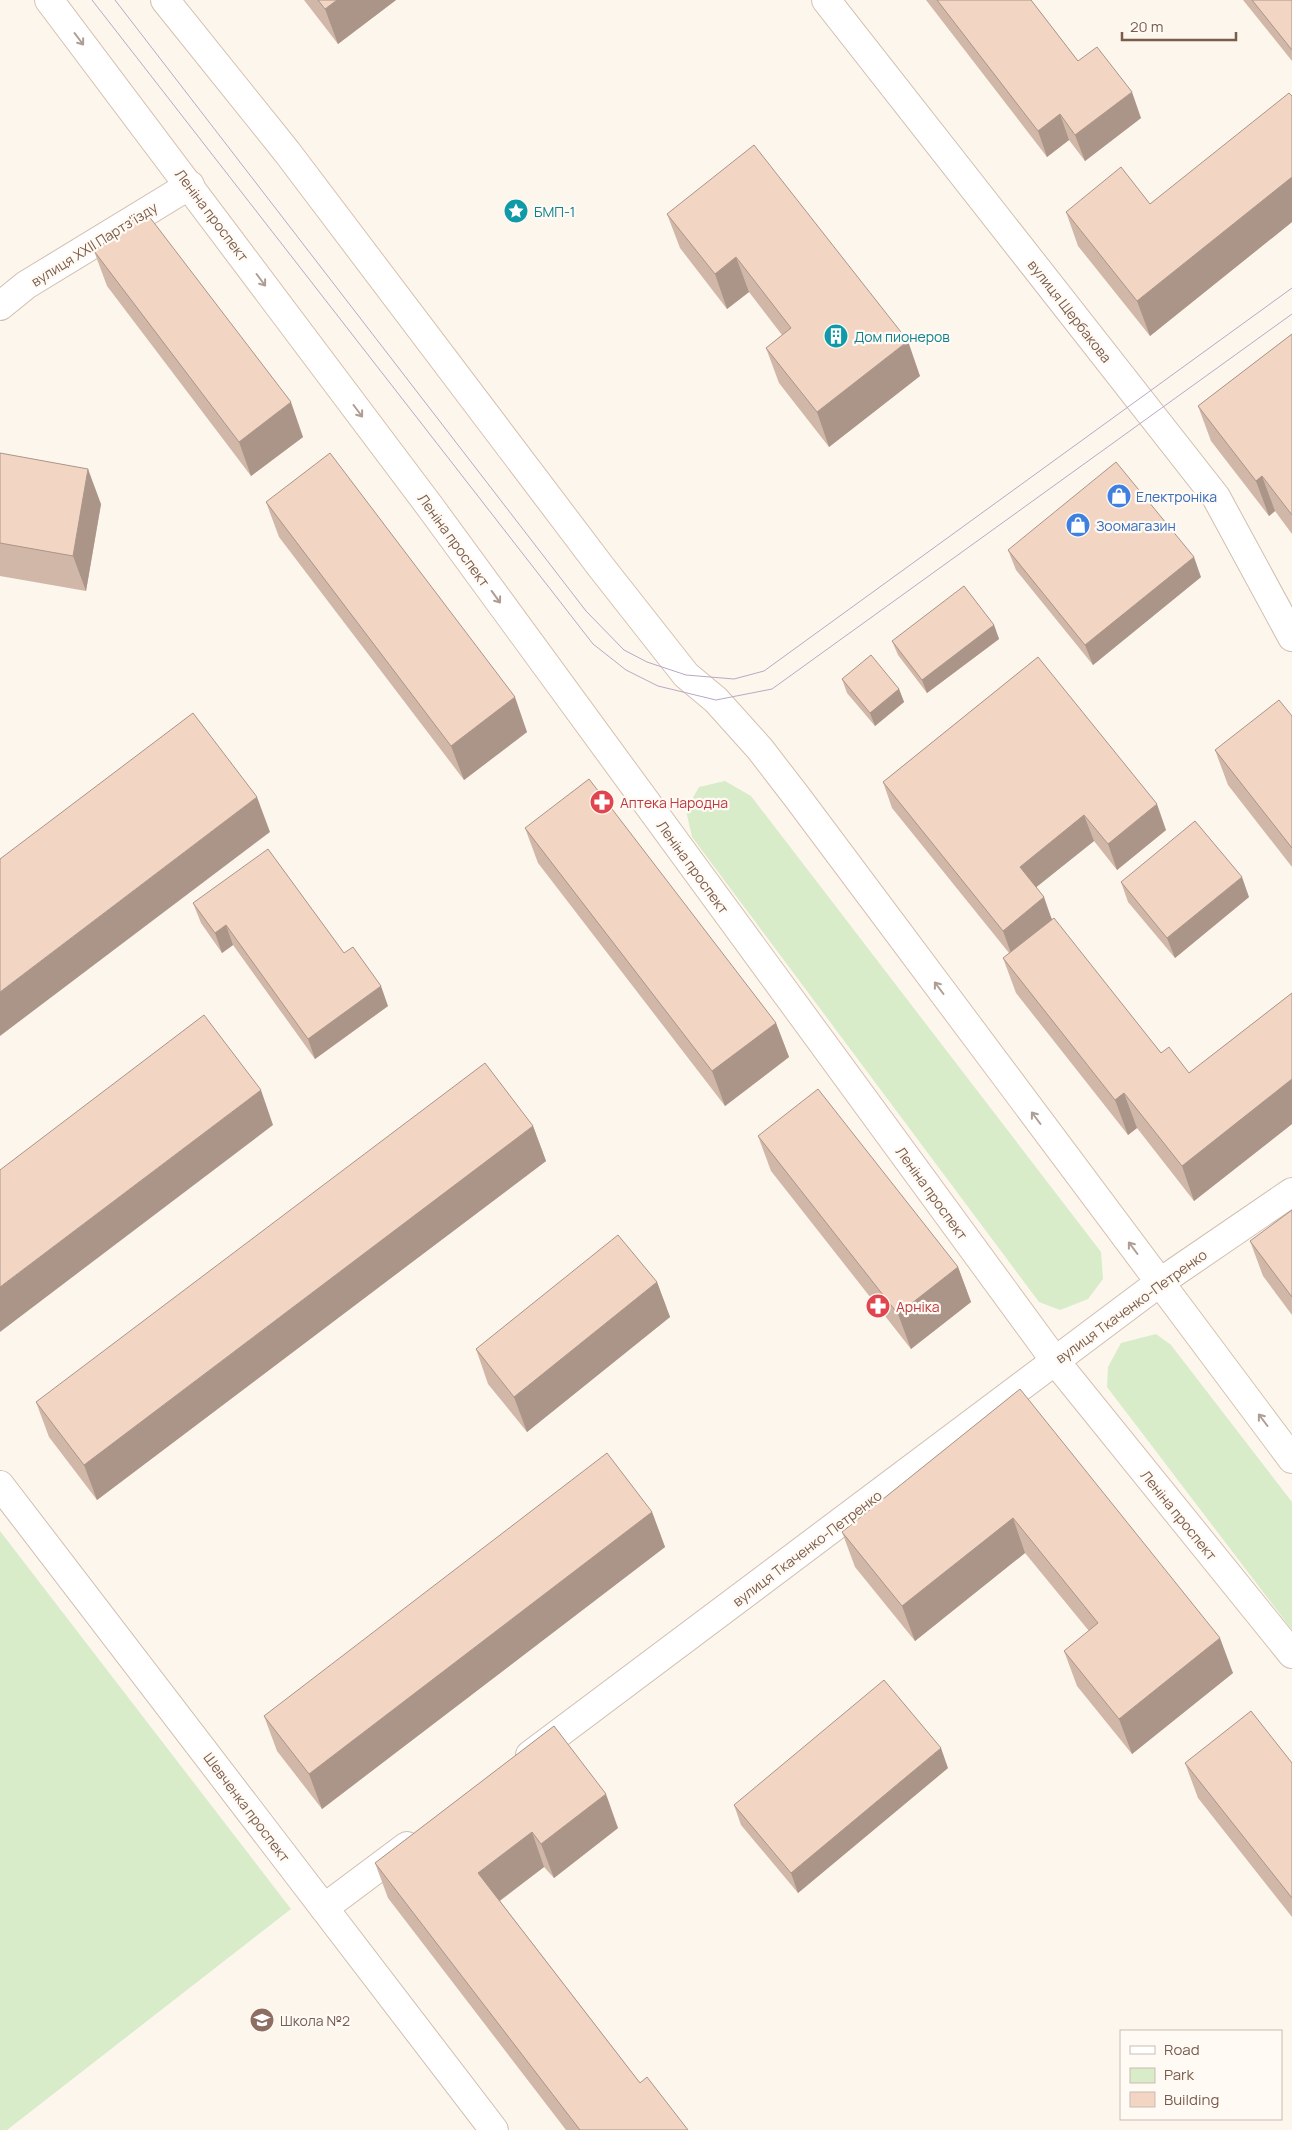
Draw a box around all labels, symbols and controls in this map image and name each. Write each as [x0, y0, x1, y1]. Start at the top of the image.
scale bar [1122, 10, 1236, 42]
text: 20 m [1130, 16, 1163, 37]
one-way arrow [73, 32, 84, 45]
street label: Леніна проспект [171, 165, 253, 265]
street label: вулиця XXII Партз'їзду [27, 197, 161, 291]
place icon: БМП-1 [503, 198, 529, 224]
place label: БМП-1 [534, 202, 575, 221]
street label: вулиця Щербакова [1024, 256, 1116, 366]
one-way arrow [256, 273, 266, 287]
building icon: Дом пионеров [823, 323, 849, 349]
place label: Дом пионеров [854, 327, 950, 346]
one-way arrow [353, 404, 363, 418]
shop icon: Електроніка [1106, 483, 1132, 509]
place label: Електроніка [1136, 487, 1217, 506]
street label: Леніна проспект [414, 490, 494, 590]
shop icon: Зоомагазин [1065, 512, 1091, 538]
place label: Зоомагазин [1096, 516, 1176, 535]
one-way arrow [491, 590, 501, 604]
pharmacy icon: Аптека Народна [589, 789, 615, 815]
place label: Аптека Народна [620, 793, 728, 812]
street label: Леніна проспект [653, 817, 733, 917]
one-way arrow [934, 981, 944, 995]
one-way arrow [1031, 1111, 1041, 1125]
street label: Леніна проспект [892, 1143, 972, 1243]
one-way arrow [1128, 1241, 1138, 1255]
street label: вулиця Ткаченко-Петренко [1052, 1245, 1210, 1367]
pharmacy icon: Арніка [865, 1293, 891, 1319]
place label: Арніка [896, 1297, 939, 1316]
one-way arrow [1257, 1414, 1268, 1427]
street label: Леніна проспект [1137, 1466, 1221, 1564]
street label: вулиця Ткаченко-Петренко [728, 1485, 886, 1611]
street label: Шевченка проспект [200, 1748, 294, 1866]
school or university icon: Школа №2 [249, 2007, 275, 2033]
place label: Школа №2 [280, 2011, 350, 2030]
legend [1120, 2030, 1282, 2120]
text: Road [1164, 2039, 1200, 2060]
text: Park [1164, 2064, 1194, 2085]
text: Building [1164, 2089, 1219, 2110]

